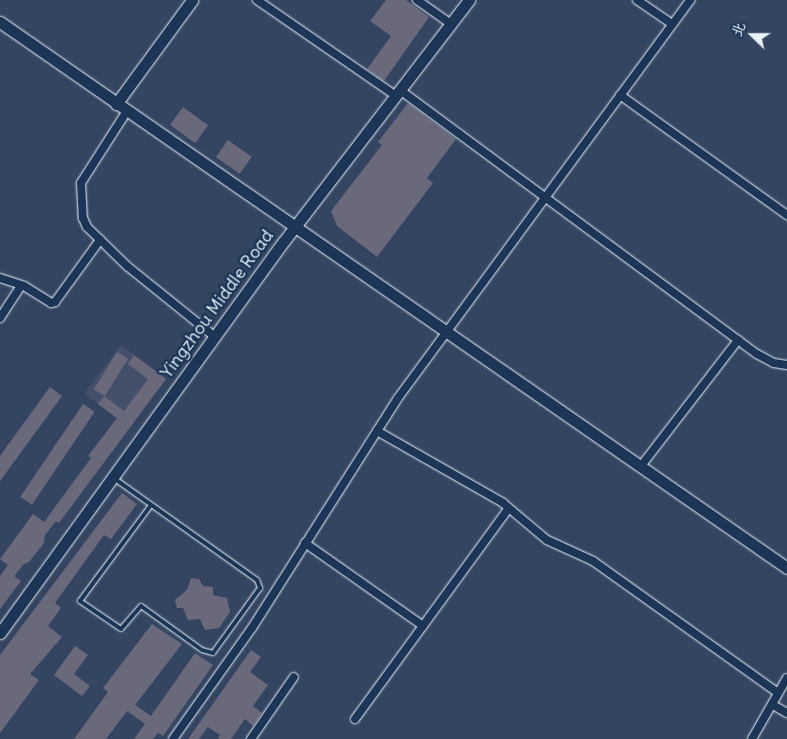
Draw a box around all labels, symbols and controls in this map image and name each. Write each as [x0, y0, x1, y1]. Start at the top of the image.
north arrow [727, 10, 777, 60]
text: 北 [727, 20, 749, 39]
street label: Yingzhou Middle Road [156, 226, 278, 382]

